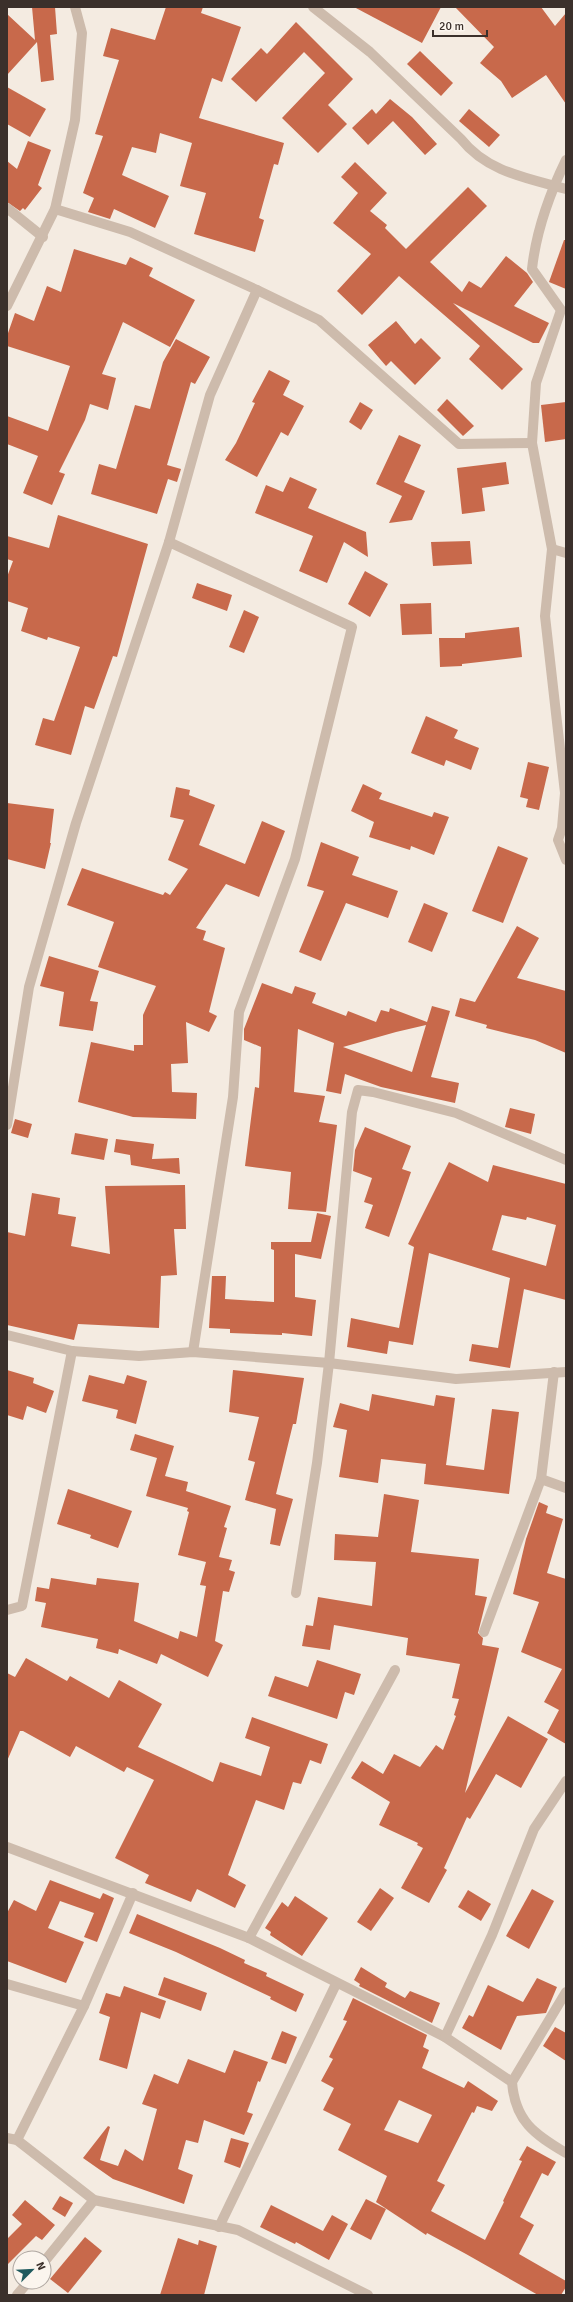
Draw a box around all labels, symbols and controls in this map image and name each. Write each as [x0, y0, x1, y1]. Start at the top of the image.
scale bar [433, 12, 487, 38]
text: 20 m [439, 19, 464, 34]
north arrow [12, 2250, 52, 2290]
text: N [33, 2260, 48, 2272]

